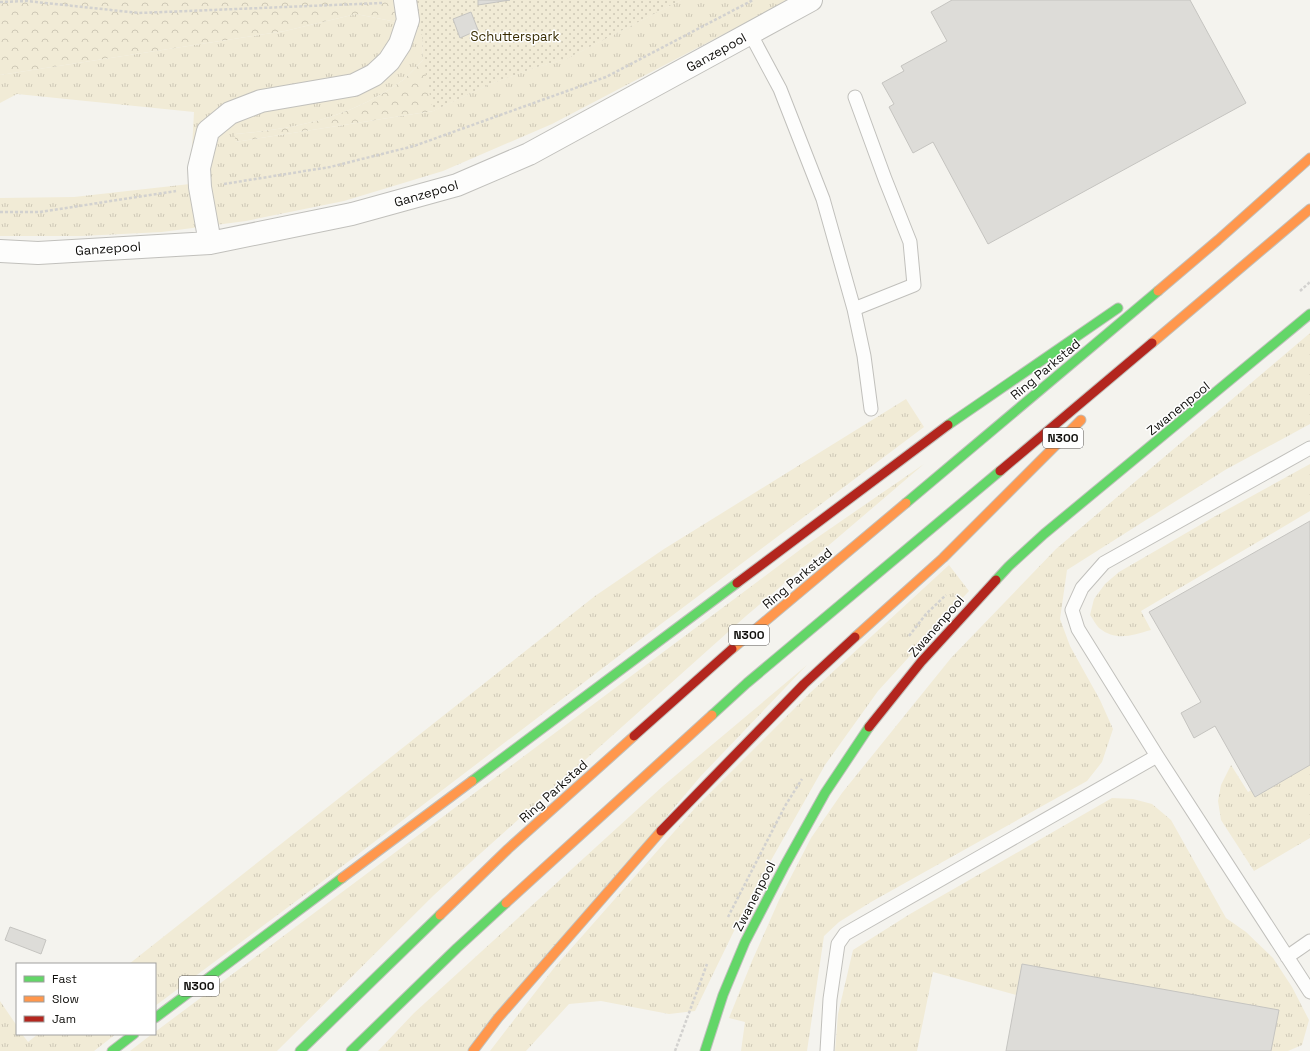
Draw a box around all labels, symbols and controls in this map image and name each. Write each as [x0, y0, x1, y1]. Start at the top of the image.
park label: Schutterspark [471, 28, 559, 45]
street label: Ganzepool [683, 29, 749, 76]
street label: Ganzepool [392, 176, 460, 211]
street label: Ganzepool [75, 238, 141, 259]
street label: Ring Parkstad [1007, 335, 1084, 404]
street label: Zwanenpool [1143, 378, 1213, 439]
road number: N300 [1043, 428, 1083, 448]
street label: Ring Parkstad [759, 544, 836, 613]
street label: Zwanenpool [905, 592, 968, 661]
road number: N300 [729, 625, 769, 645]
street label: Ring Parkstad [516, 756, 591, 827]
street label: Zwanenpool [730, 858, 779, 934]
legend [16, 963, 156, 1035]
text: Fast [52, 971, 77, 987]
road number: N300 [179, 976, 219, 996]
text: Slow [52, 991, 79, 1007]
text: Jam [52, 1011, 76, 1027]

